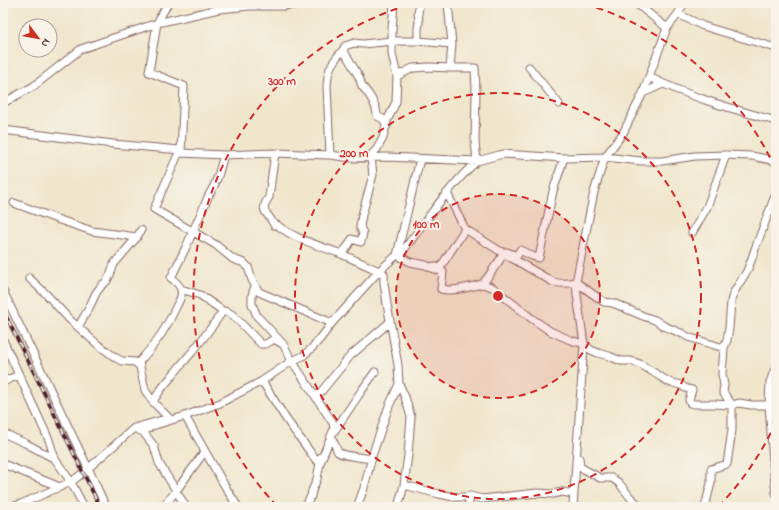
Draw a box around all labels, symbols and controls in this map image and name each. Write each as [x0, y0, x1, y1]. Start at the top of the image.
north arrow [18, 18, 58, 58]
text: N [37, 35, 54, 50]
text: 300 m [267, 73, 297, 91]
text: 200 m [339, 145, 369, 163]
text: 100 m [413, 216, 440, 234]
centre of rings [491, 289, 505, 303]

